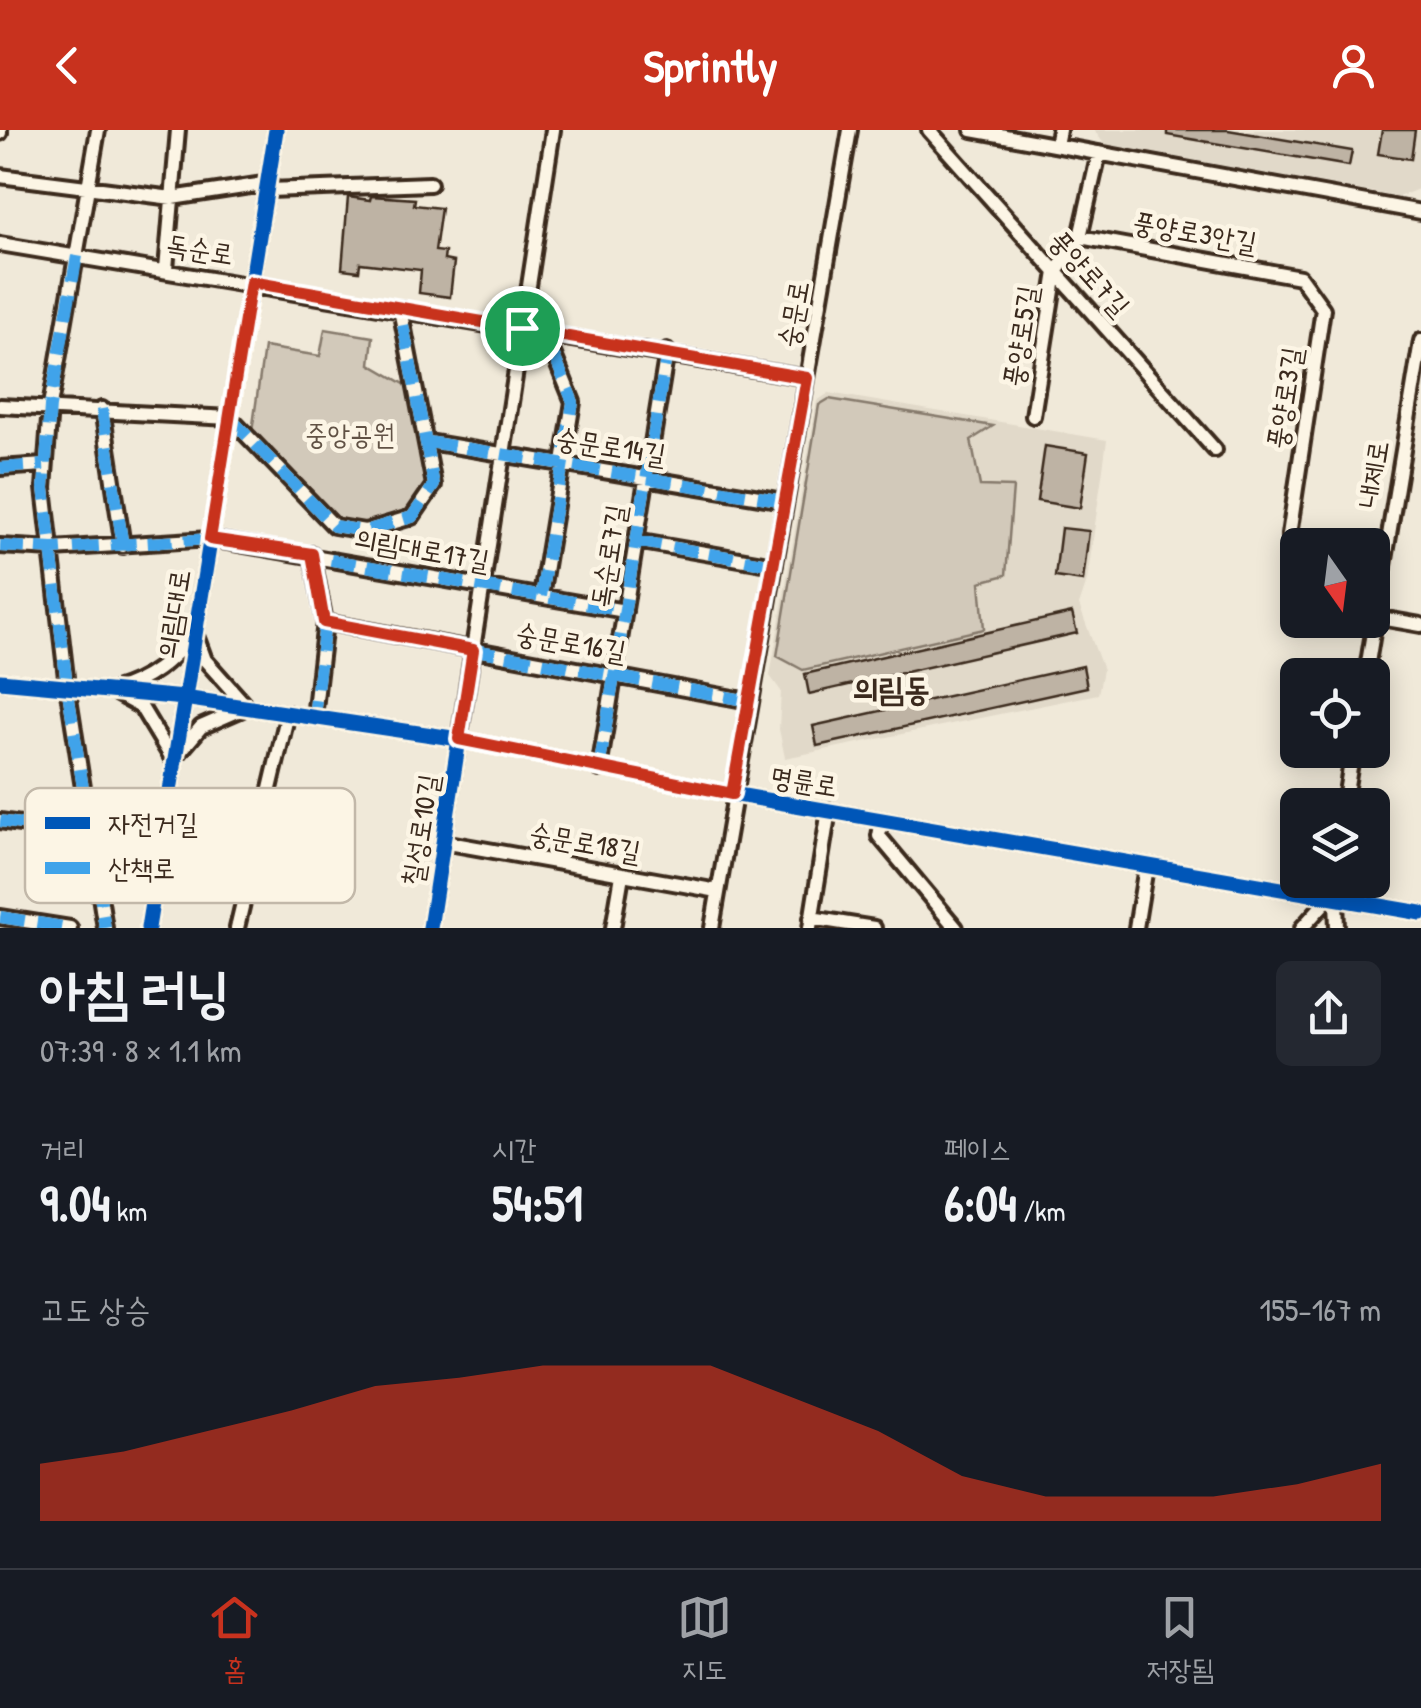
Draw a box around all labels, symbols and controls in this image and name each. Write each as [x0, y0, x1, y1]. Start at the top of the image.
text: Sprintly [643, 35, 778, 96]
icon: back [40, 38, 95, 93]
icon: person [1326, 38, 1381, 93]
street label: 풍양로3안길 [1130, 202, 1260, 262]
street label: 풍양로7길 [1041, 222, 1139, 324]
street label: 독순로 [164, 225, 236, 273]
street label: 숭문로 [768, 277, 818, 351]
street label: 풍양로5길 [993, 283, 1047, 389]
pin [480, 286, 565, 371]
icon: arrive [495, 301, 550, 356]
street label: 풍양로3길 [1257, 344, 1311, 452]
park label: 중앙공원 [305, 415, 395, 453]
street label: 숭문로14길 [553, 419, 669, 473]
street label: 내제로 [1349, 438, 1397, 510]
street label: 독순로7길 [581, 502, 635, 610]
street label: 의림대로17길 [351, 518, 493, 580]
north arrow [1280, 528, 1390, 638]
map controls [1280, 528, 1390, 898]
street label: 의림대로 [147, 567, 199, 661]
street label: 숭문로16길 [513, 614, 629, 670]
button: locate [1280, 658, 1390, 768]
district label: 의림동 [852, 667, 930, 710]
street label: 명륜로 [768, 757, 840, 805]
street label: 칠성로10길 [392, 771, 448, 889]
legend [25, 788, 355, 903]
button: layers [1280, 788, 1390, 898]
text: 자전거길 [108, 804, 198, 842]
street label: 숭문로18길 [526, 814, 644, 870]
text: 산책로 [108, 849, 176, 887]
text: 아침 러닝 [40, 954, 230, 1028]
button: share [1276, 961, 1381, 1066]
text: 07:39 · 8 × 1.1 km [40, 1029, 242, 1072]
text: 거리 [40, 1130, 85, 1168]
text: 시간 [492, 1130, 537, 1168]
text: 페이스 [944, 1130, 1012, 1168]
text: 9.04 [40, 1169, 110, 1237]
text: 54:51 [492, 1169, 583, 1237]
text: 6:04 [944, 1169, 1017, 1237]
text: km [110, 1192, 147, 1230]
text: /km [1017, 1192, 1066, 1230]
text: 고도 상승 [40, 1288, 150, 1331]
text: 155–167 m [1260, 1288, 1381, 1331]
tab: 홈 [207, 1590, 262, 1689]
tab: 지도 [677, 1590, 732, 1689]
tab: 저장됨 [1146, 1590, 1214, 1689]

